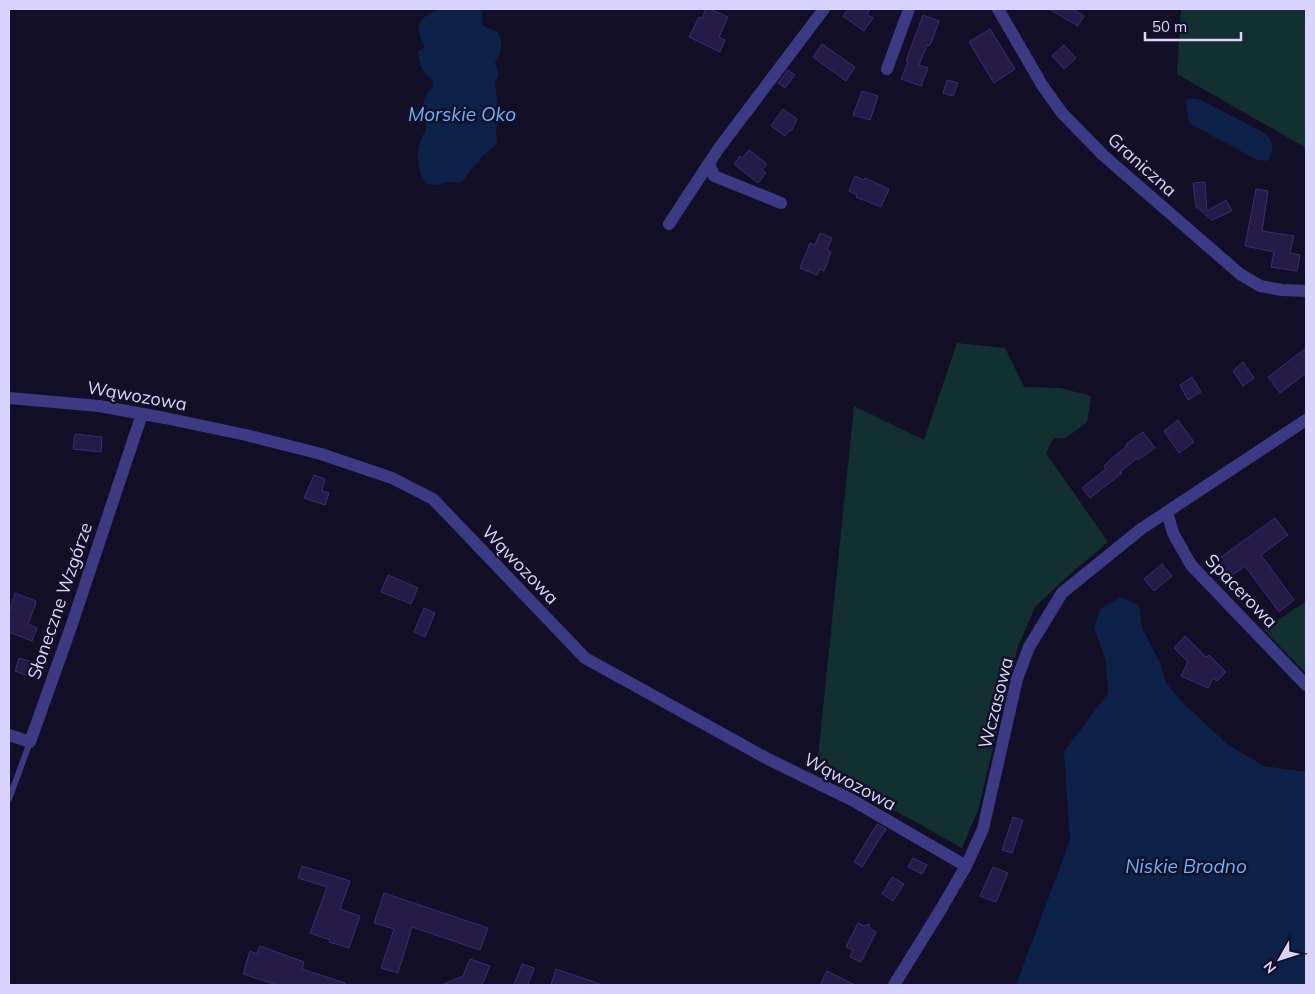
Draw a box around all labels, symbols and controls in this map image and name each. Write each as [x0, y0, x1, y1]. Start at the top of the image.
scale bar [1145, 10, 1241, 42]
text: 50 m [1152, 17, 1187, 36]
water label: Morskie Oko [408, 102, 516, 126]
street label: Graniczna [1103, 128, 1182, 202]
street label: Wąwozowa [85, 375, 189, 416]
street label: Słoneczne Wzgórze [22, 519, 97, 682]
street label: Wąwozowa [477, 520, 564, 609]
street label: Spacerowa [1200, 549, 1282, 633]
street label: Wczasowa [973, 655, 1018, 751]
street label: Wąwozowa [800, 748, 900, 815]
water label: Niskie Brodno [1125, 854, 1247, 878]
north arrow [1255, 934, 1305, 984]
text: N [1260, 957, 1280, 977]

